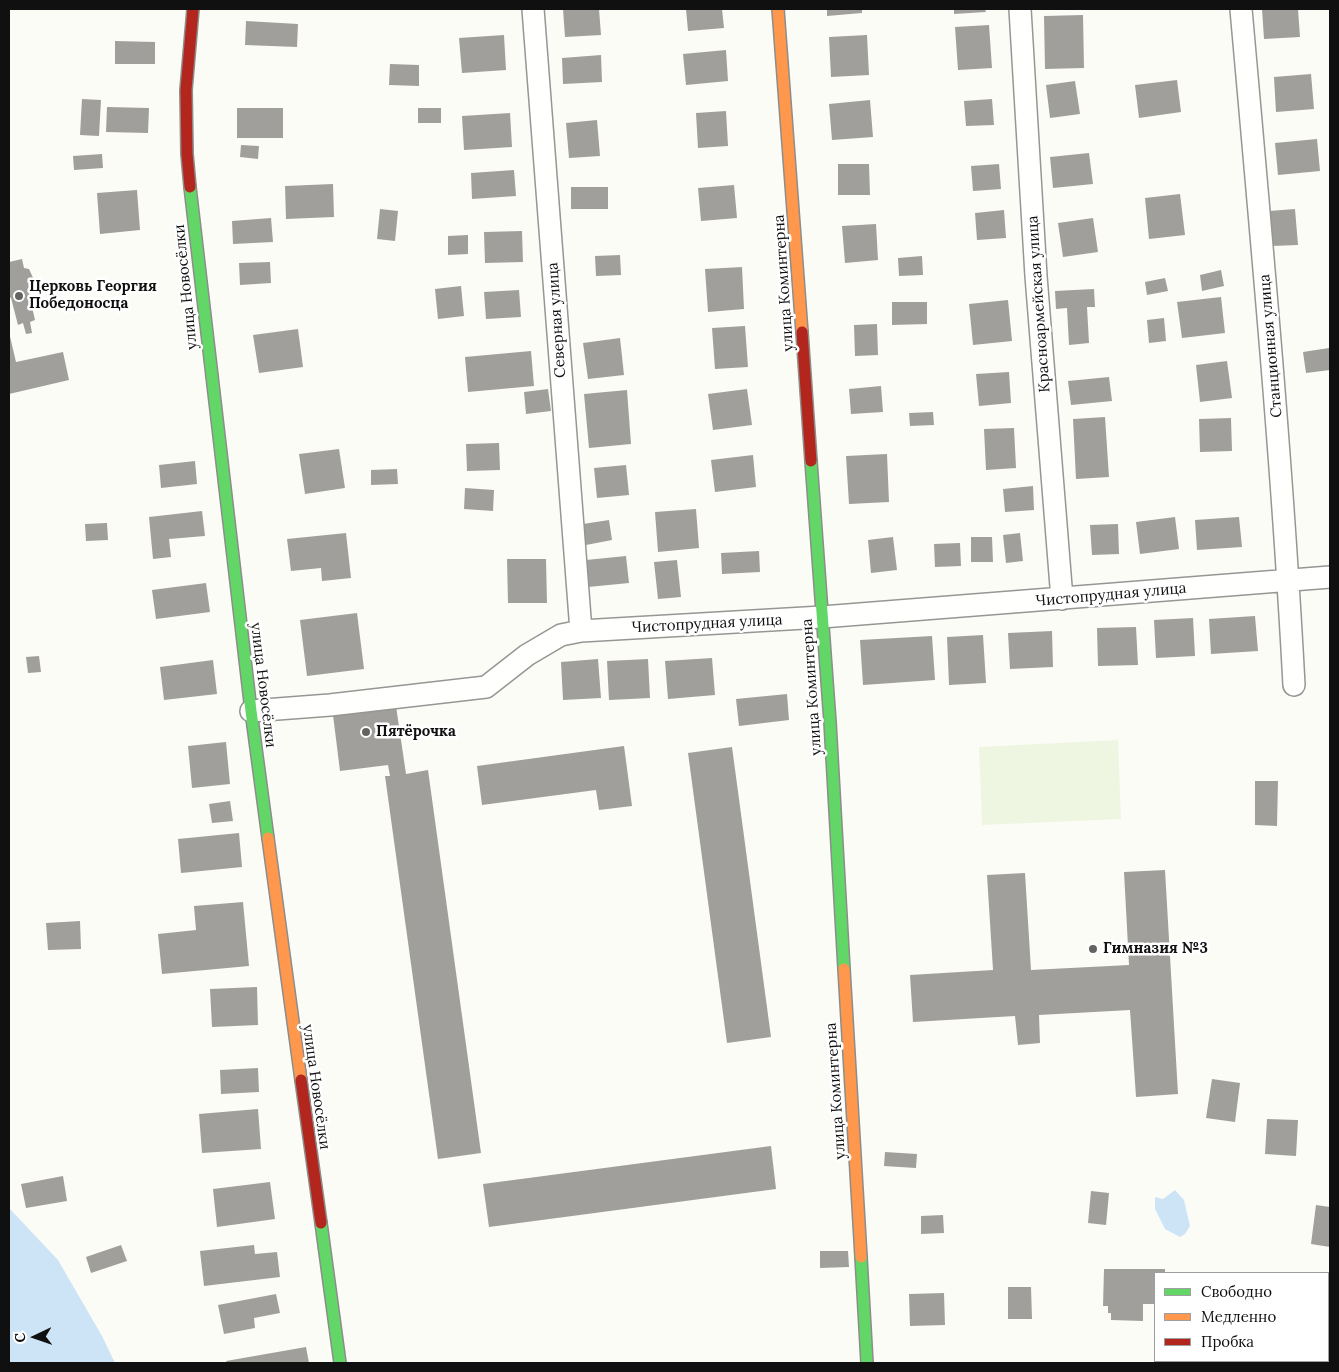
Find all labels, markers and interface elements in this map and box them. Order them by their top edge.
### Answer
street label: улица Коминтерна [770,214,798,352]
street label: Красноармейская улица [1024,215,1054,393]
street label: улица Новосёлки [170,223,202,351]
street label: Северная улица [544,262,570,378]
street label: Станционная улица [1256,273,1286,419]
place label: Церковь Георгия Победоносца [29,278,157,313]
marker: Церковь Георгия Победоносца [13,290,25,302]
street label: Чистопрудная улица [1035,579,1187,611]
street label: Чистопрудная улица [631,611,783,637]
street label: улица Коминтерна [798,618,826,756]
street label: улица Новосёлки [246,621,280,749]
place label: Пятёрочка [376,723,456,741]
marker: Пятёрочка [360,726,372,738]
place label: Гимназия №3 [1103,940,1208,958]
marker: Гимназия №3 [1087,943,1099,955]
street label: улица Коминтерна [822,1022,850,1160]
street label: улица Новосёлки [298,1023,334,1151]
legend [1154,1272,1329,1362]
text: Свободно [1201,1282,1272,1301]
text: Медленно [1201,1307,1276,1326]
north arrow [10,1312,60,1362]
text: Пробка [1201,1332,1254,1351]
text: С [11,1333,29,1343]

